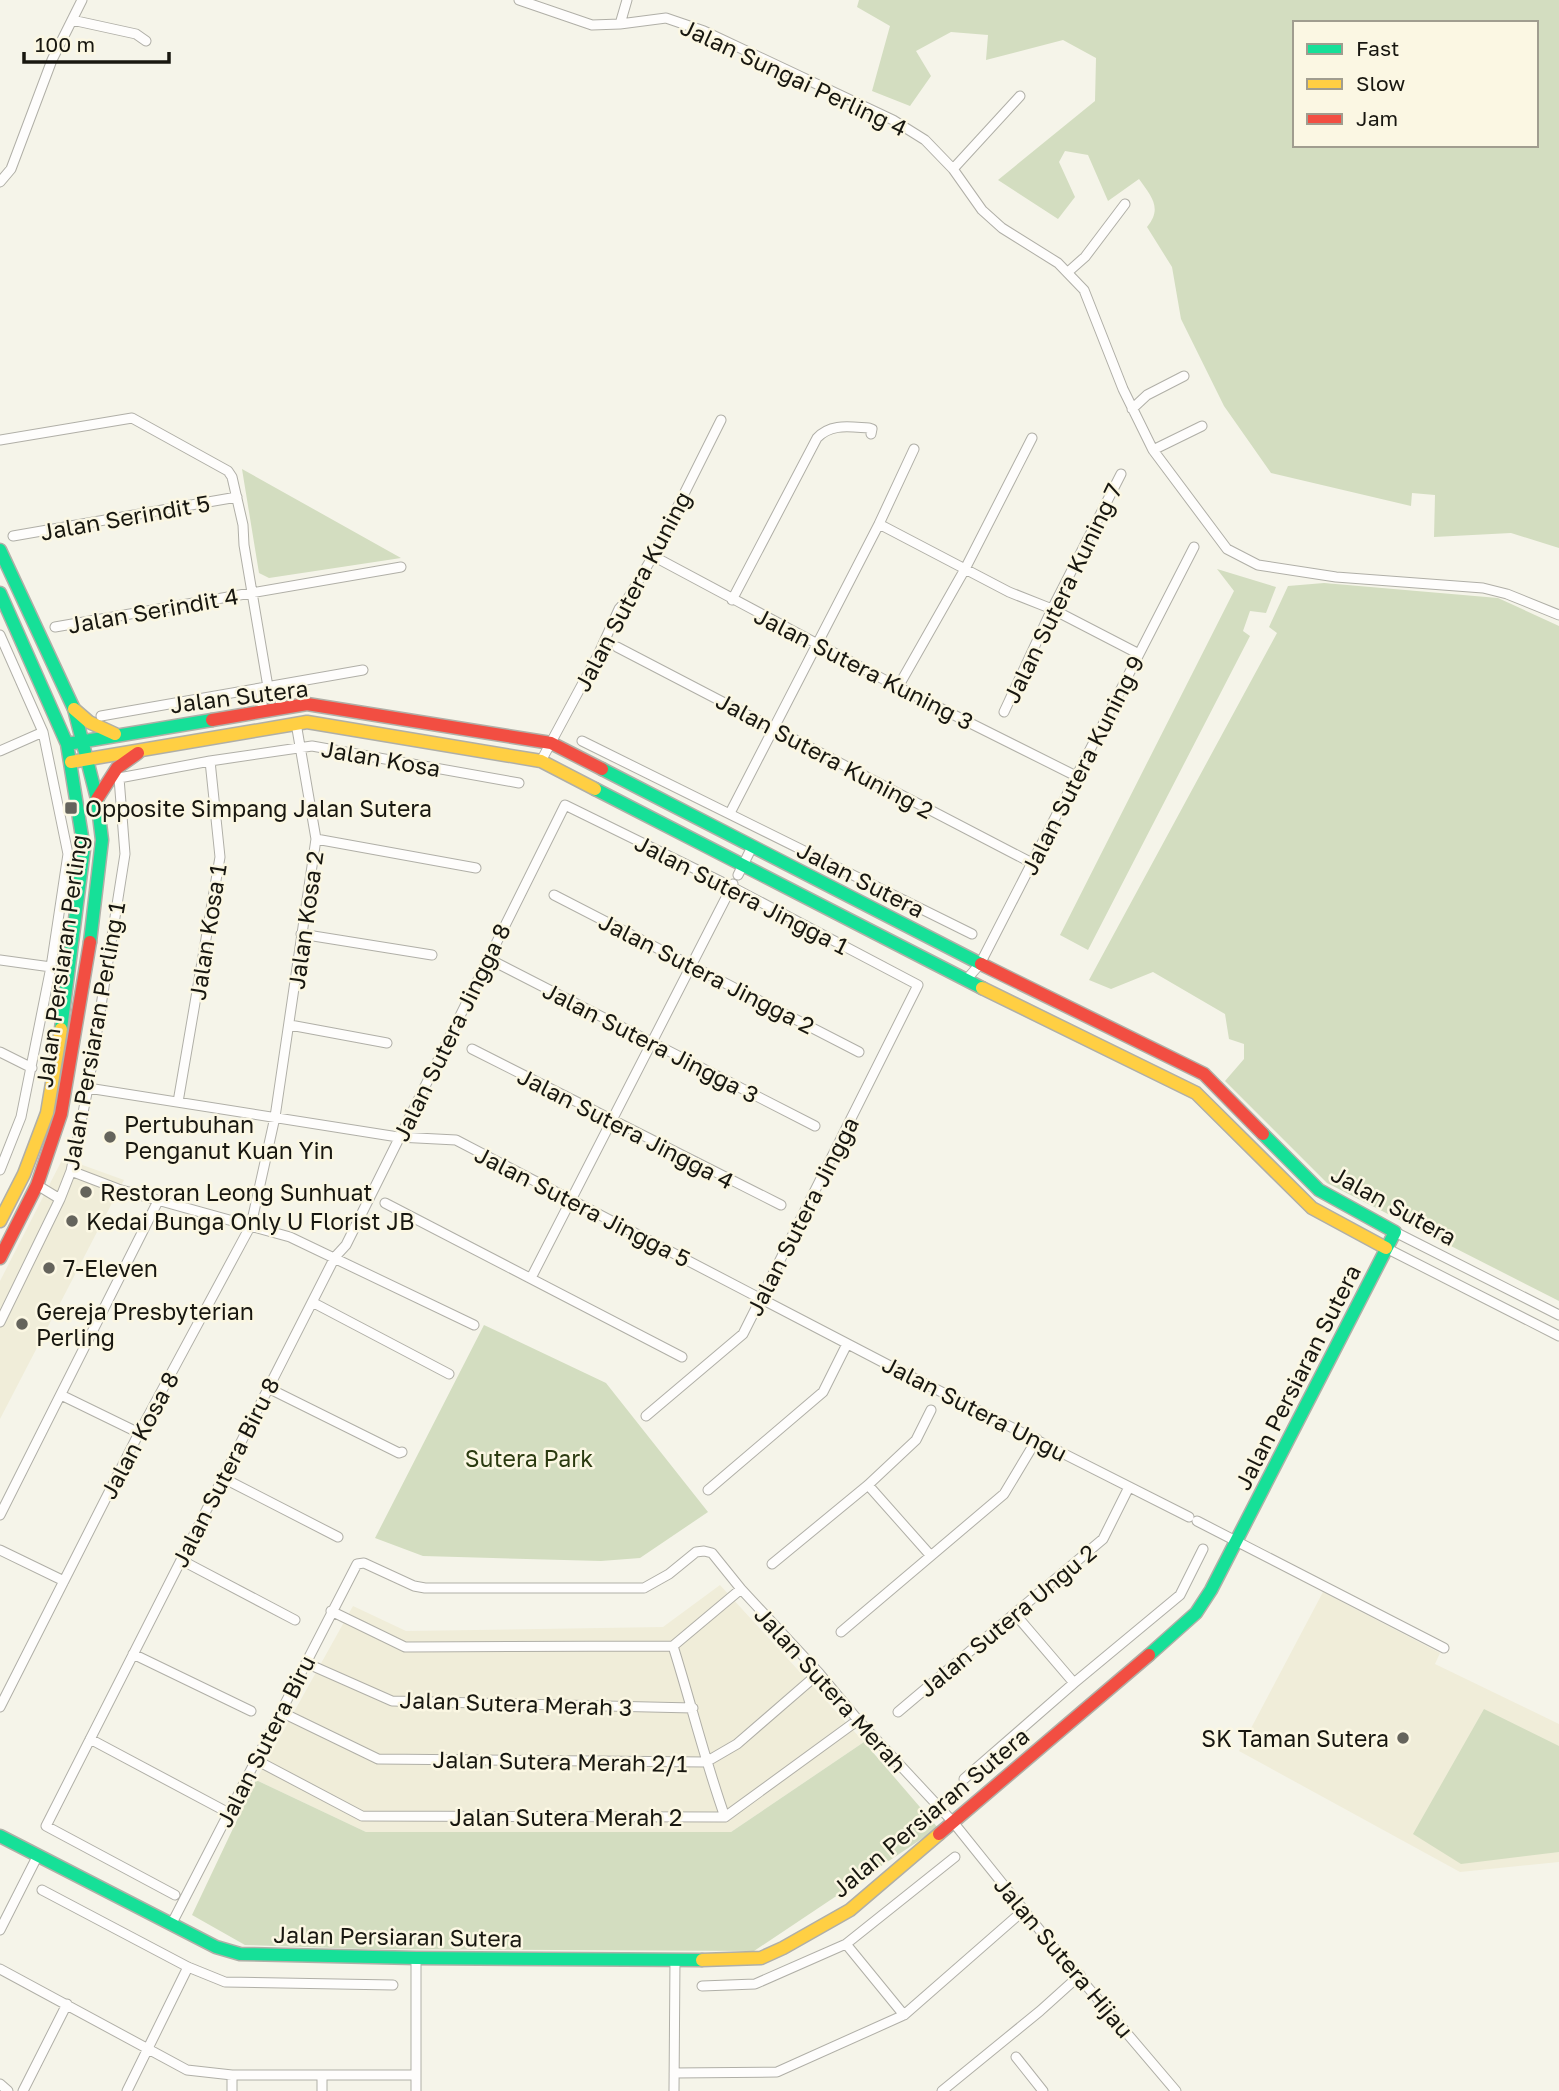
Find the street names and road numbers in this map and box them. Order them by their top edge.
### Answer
street label: Jalan Sungai Perling 4 [676,12,912,142]
street label: Jalan Sutera Kuning 7 [997,479,1127,707]
street label: Jalan Sutera Kuning [567,486,697,696]
street label: Jalan Serindit 5 [38,488,212,546]
street label: Jalan Serindit 4 [66,581,240,639]
street label: Jalan Sutera Kuning 3 [750,601,978,735]
street label: Jalan Sutera Kuning 9 [1015,651,1149,879]
street label: Jalan Sutera [168,674,310,718]
street label: Jalan Sutera Kuning 2 [712,686,938,824]
street label: Jalan Kosa [319,734,443,782]
street label: Jalan Sutera Jingga 1 [631,828,853,960]
street label: Jalan Persiaran Perling [29,833,93,1089]
street label: Jalan Sutera [793,835,929,923]
street label: Jalan Kosa 2 [281,849,329,991]
street label: Jalan Kosa 1 [182,862,232,1002]
street label: Jalan Persiaran Perling 1 [56,900,130,1172]
street label: Jalan Sutera Jingga 2 [595,906,819,1040]
street label: Jalan Sutera Jingga 8 [386,919,516,1145]
street label: Jalan Sutera Jingga 3 [539,975,763,1109]
street label: Jalan Sutera Jingga 4 [513,1061,739,1195]
street label: Jalan Sutera Jingga [740,1112,864,1320]
street label: Jalan Sutera Jingga 5 [471,1139,695,1273]
street label: Jalan Sutera [1326,1159,1462,1251]
street label: Jalan Persiaran Sutera [1228,1260,1366,1494]
street label: Jalan Sutera Ungu [878,1349,1072,1467]
street label: Jalan Kosa 8 [94,1367,184,1503]
street label: Jalan Sutera Biru 8 [165,1373,285,1571]
street label: Jalan Sutera Ungu 2 [913,1538,1101,1702]
street label: Jalan Sutera Merah [749,1600,913,1778]
street label: Jalan Sutera Biru [210,1650,320,1832]
street label: Jalan Sutera Merah 3 [399,1685,633,1721]
street label: Jalan Persiaran Sutera [826,1721,1034,1903]
street label: Jalan Sutera Merah 2/1 [432,1745,688,1777]
street label: Jalan Sutera Merah 2 [450,1803,682,1831]
street label: Jalan Sutera Hijau [989,1871,1139,2043]
street label: Jalan Persiaran Sutera [273,1920,523,1952]

